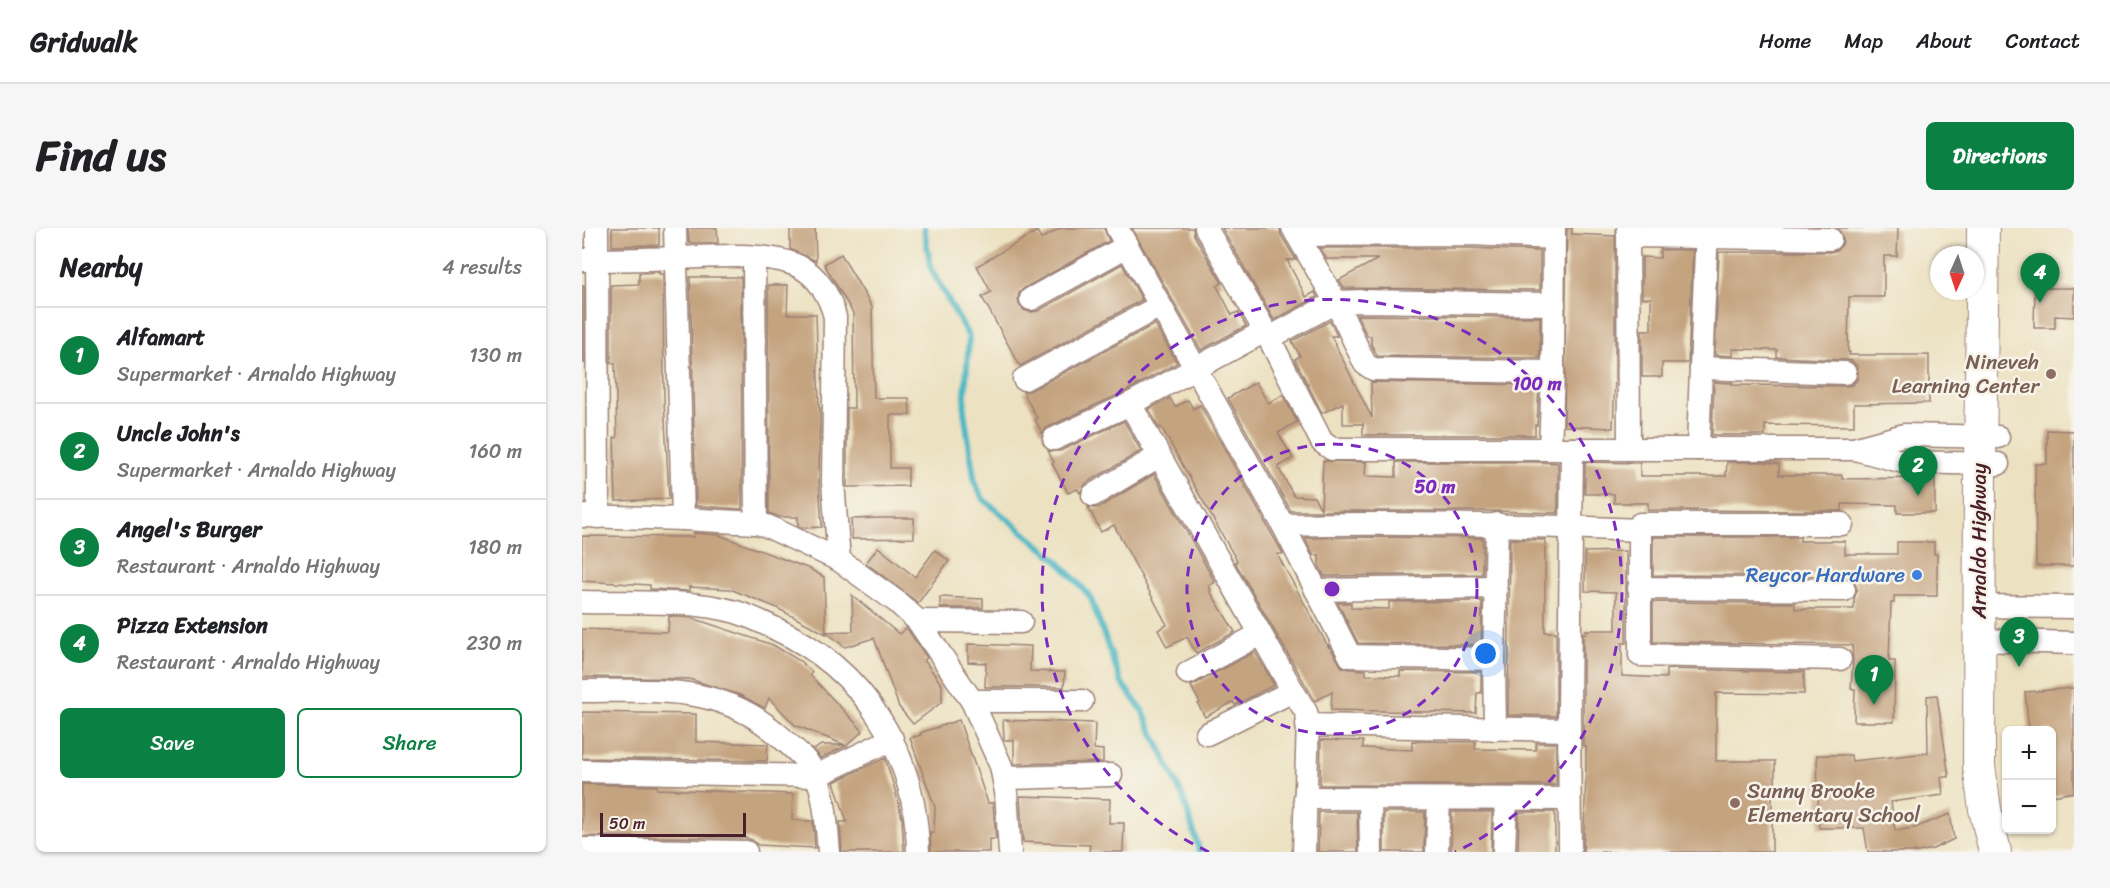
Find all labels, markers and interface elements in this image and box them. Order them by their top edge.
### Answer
text: Gridwalk [30,17,138,66]
text: Home [1759,22,1811,60]
text: Map [1844,22,1883,60]
text: About [1916,22,1973,60]
text: Contact [2006,22,2080,60]
text: Find us [36,119,166,193]
button: Directions [1926,122,2074,190]
text: Nearby [60,244,142,290]
north arrow [1930,246,1984,300]
text: 4 results [442,250,522,285]
pin: 4 [2020,254,2060,303]
text: Alfamart [117,318,205,357]
text: 1 [75,338,84,373]
text: 130 m [469,338,522,373]
place label: Nineveh Learning Center [1892,343,2040,405]
text: Supermarket · Arnaldo Highway [117,357,396,392]
marker: Nineveh Learning Center [2044,367,2058,381]
text: 100 m [1513,368,1562,400]
text: Uncle John's [117,414,240,453]
text: 2 [74,434,85,469]
text: 160 m [469,434,522,469]
pin: 2 [1898,446,1938,496]
text: Supermarket · Arnaldo Highway [117,453,396,488]
street label: Arnaldo Highway [1960,463,1998,620]
text: 50 m [1415,471,1456,503]
text: Angel's Burger [117,510,262,549]
text: 3 [74,530,85,565]
text: 180 m [468,530,522,565]
text: Restaurant · Arnaldo Highway [117,549,380,584]
place label: Reycor Hardware [1746,556,1905,594]
marker: Reycor Hardware [1910,568,1924,582]
centre of rings [1322,579,1342,599]
text: Pizza Extension [117,606,268,645]
pin: 3 [2000,618,2038,667]
text: 4 [73,626,86,661]
text: 230 m [466,626,522,661]
your location [1471,639,1500,668]
text: Restaurant · Arnaldo Highway [117,645,380,680]
pin: 1 [1854,656,1894,705]
button: Save [60,708,285,778]
button: Share [297,708,522,778]
map controls [2002,726,2056,834]
button: + [2002,726,2056,780]
place label: Sunny Brooke Elementary School [1747,772,1921,834]
button: − [2002,780,2056,834]
marker: Sunny Brooke Elementary School [1728,796,1742,810]
text: 50 m [609,809,645,838]
scale bar [600,810,746,838]

